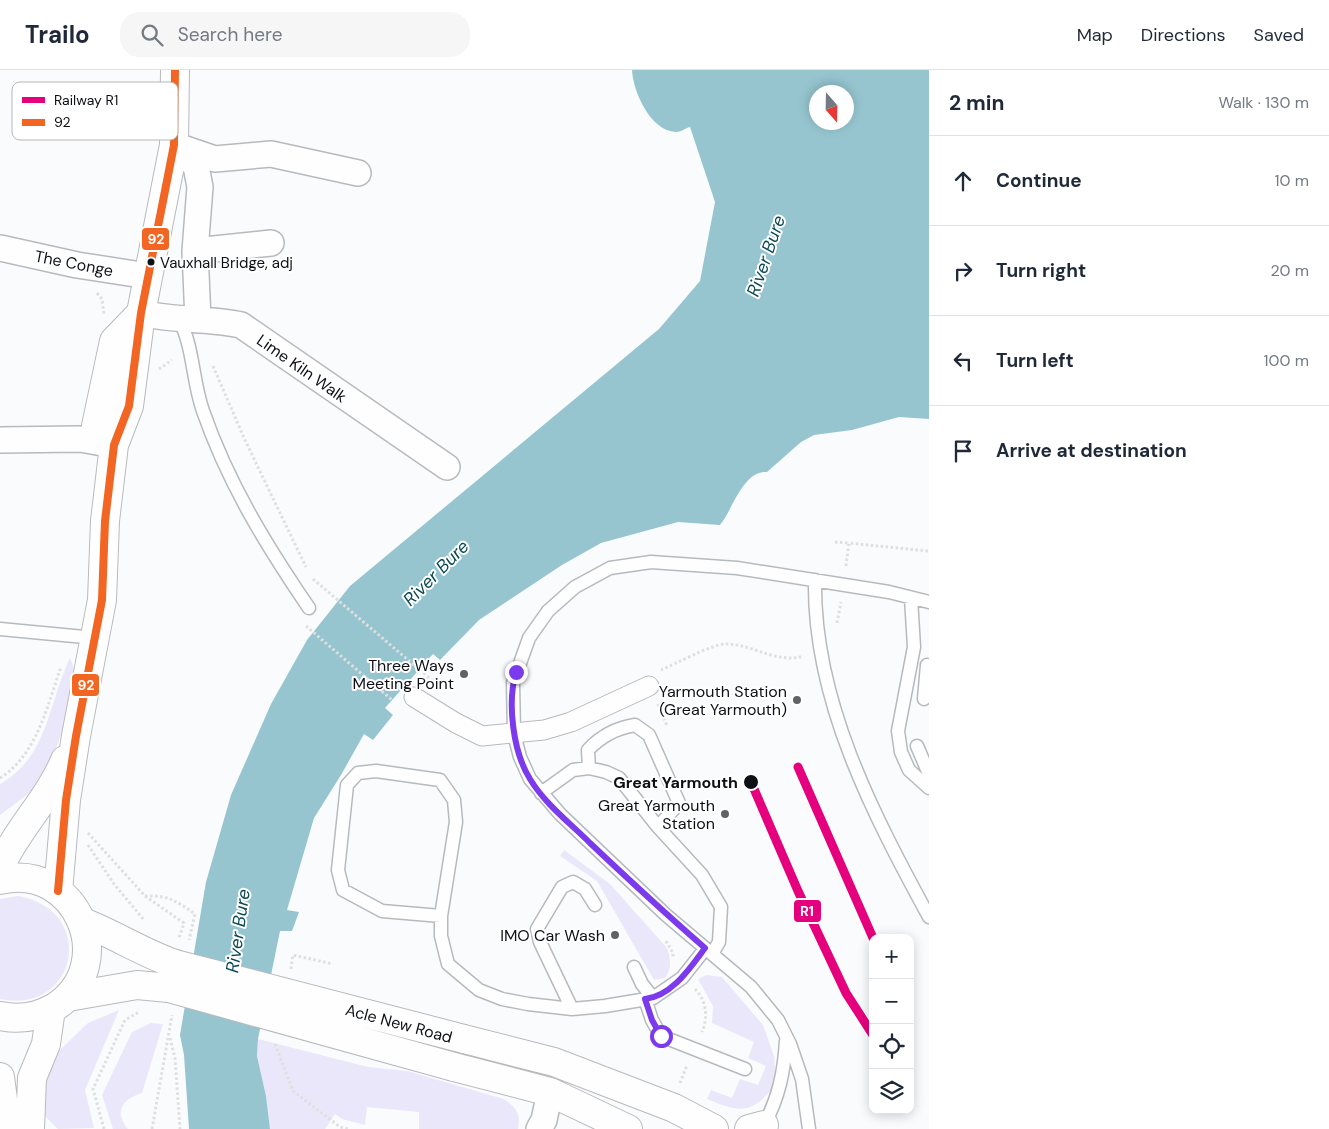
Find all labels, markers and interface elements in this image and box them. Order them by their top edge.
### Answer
search box [120,12,470,57]
text: Trailo [25,19,90,50]
icon: search [138,21,166,49]
text: Search here [178,22,283,47]
text: Map [1077,23,1113,47]
text: Directions [1141,23,1226,47]
text: Saved [1254,23,1304,47]
legend [12,82,178,140]
north arrow [809,85,854,130]
text: 2 min [949,89,1005,117]
text: Railway R1 [54,91,118,109]
text: Walk · 130 m [1218,92,1309,113]
text: 92 [54,113,71,131]
icon: ahead [949,167,977,195]
text: Continue [996,168,1082,193]
text: 10 m [1275,170,1309,191]
water label: River Bure [741,212,791,300]
line badge: 92 [141,227,170,251]
text: 92 [148,230,164,248]
street label: The Conge [33,246,115,281]
place label: Vauxhall Bridge, adj [160,253,293,273]
marker: Vauxhall Bridge, adj [146,257,156,267]
icon: right [949,257,977,285]
text: Turn right [996,258,1086,283]
text: 20 m [1270,260,1309,281]
street label: Lime Kiln Walk [253,330,351,407]
icon: left [949,347,977,375]
text: Turn left [996,348,1074,373]
text: 100 m [1264,350,1309,371]
icon: arrive [949,437,977,465]
text: Arrive at destination [996,438,1187,463]
water label: River Bure [398,535,474,611]
place label: Three Ways Meeting Point [353,655,454,694]
route end [505,661,528,684]
marker: Three Ways Meeting Point [458,668,470,680]
line badge: 92 [71,673,100,697]
text: 92 [78,676,94,694]
place label: Yarmouth Station (Great Yarmouth) [659,681,787,720]
marker: Yarmouth Station (Great Yarmouth) [791,694,803,706]
place label: Great Yarmouth [613,772,738,793]
marker: Great Yarmouth [742,773,760,791]
place label: Great Yarmouth Station [598,795,715,834]
marker: Great Yarmouth Station [719,808,731,820]
water label: River Bure [220,888,256,974]
line badge: R1 [793,899,822,923]
text: R1 [800,902,814,920]
place label: IMO Car Wash [500,925,605,946]
marker: IMO Car Wash [609,929,621,941]
map controls [869,934,914,1114]
button: + [869,934,914,979]
button: − [869,979,914,1024]
street label: Acle New Road [343,999,455,1048]
button: locate [869,1024,914,1069]
route start [650,1025,673,1048]
button: layers [869,1069,914,1114]

